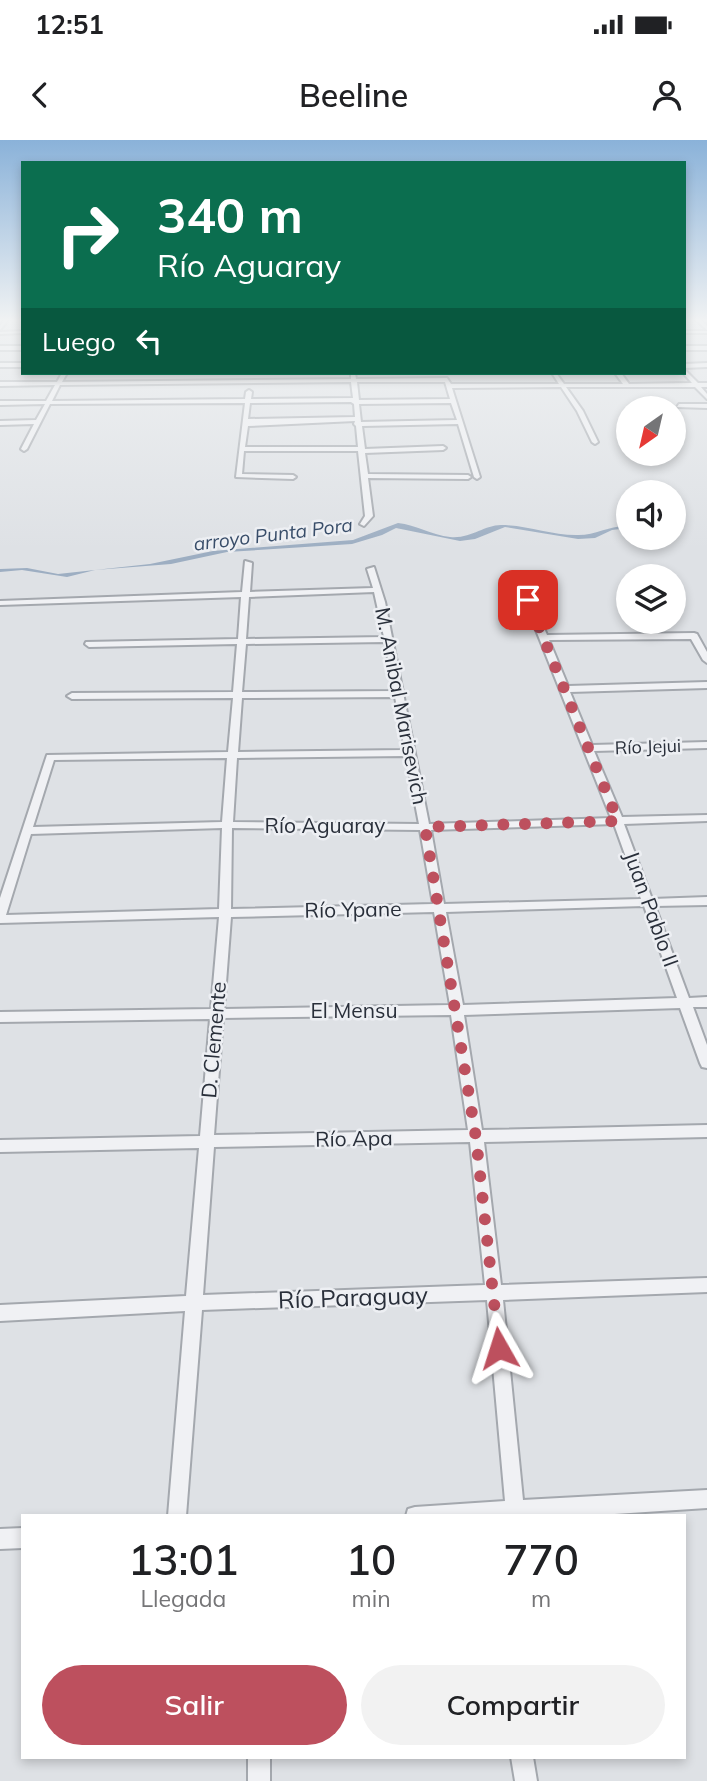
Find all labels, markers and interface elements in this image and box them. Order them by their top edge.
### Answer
text: 12:51 [35,8,104,41]
text: Beeline [299,75,408,115]
icon: back [21,76,59,114]
icon: person [648,76,686,114]
text: 340 m [157,184,303,245]
icon: right [42,189,133,280]
text: Río Aguaray [157,245,341,285]
icon: left [130,322,168,360]
text: Luego [42,325,116,358]
north arrow [616,396,686,466]
map controls [616,396,686,634]
button: sound [616,480,686,550]
water label: arroyo Punta Pora [192,512,354,556]
button: layers [616,564,686,634]
pin [498,570,558,630]
icon: arrive [509,581,547,619]
street label: M. Anibal Marisevich [370,605,434,807]
street label: Río Jejui [614,734,682,759]
street label: Río Aguaray [265,812,385,838]
street label: Juan Pablo II [619,847,685,970]
street label: Río Ypane [304,895,402,923]
street label: D. Clemente [195,981,231,1099]
street label: El Mensu [310,997,398,1023]
street label: Río Apa [315,1124,393,1152]
street label: Río Paraguay [277,1279,429,1315]
position arrow [462,1311,536,1385]
text: 13:01 [128,1533,239,1586]
text: 10 [346,1533,396,1586]
text: 770 [503,1533,579,1586]
text: Llegada [141,1584,226,1613]
text: min [351,1584,391,1613]
text: m [531,1584,551,1613]
button: Salir [42,1665,347,1745]
button: Compartir [361,1665,665,1745]

